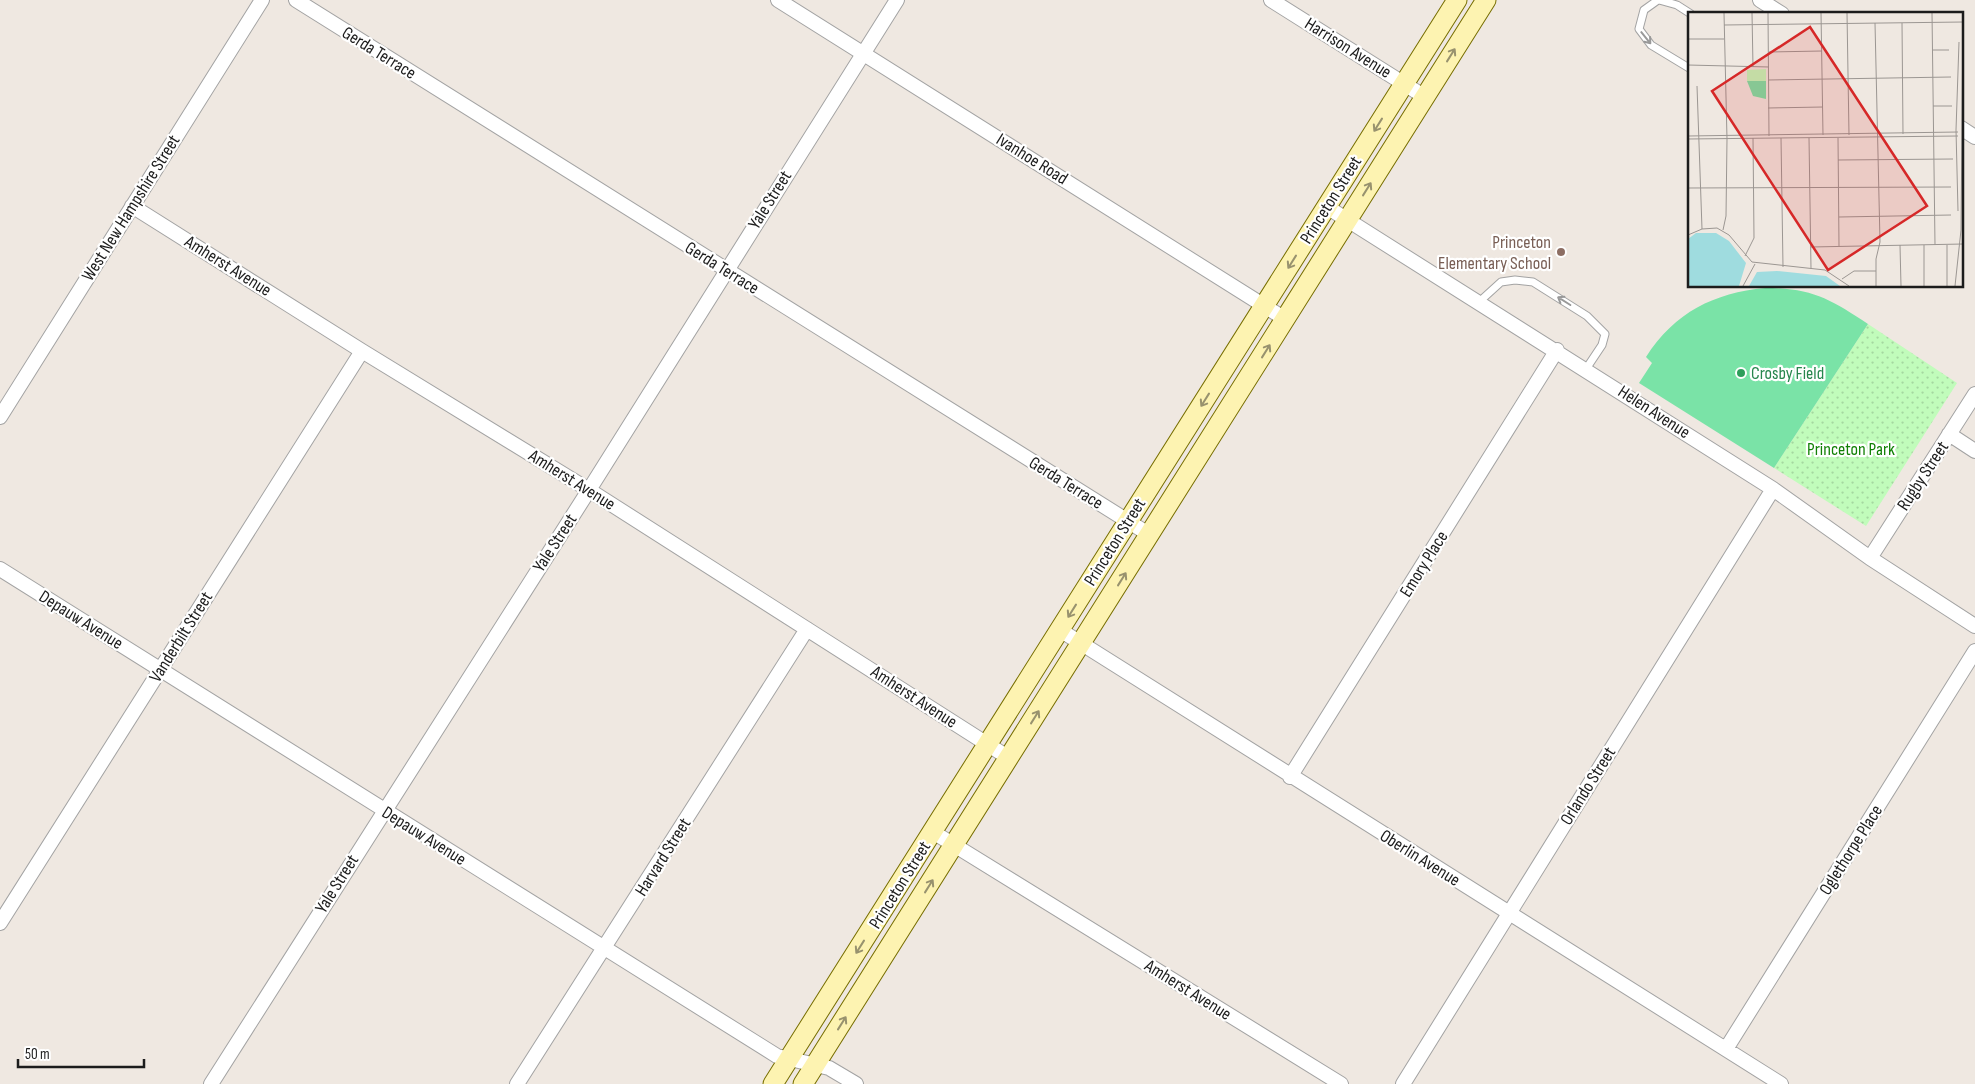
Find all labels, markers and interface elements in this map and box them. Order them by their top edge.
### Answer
inset map [1688,12,1962,288]
street label: Harrison Avenue [1301,13,1395,83]
street label: Gerda Terrace [338,22,420,84]
one-way arrow [1640,32,1651,45]
one-way arrow [1447,49,1457,63]
one-way arrow [1373,117,1383,131]
street label: Ivanhoe Road [992,129,1072,189]
street label: West New Hampshire Street [77,131,185,285]
street label: Princeton Street [1296,152,1367,248]
street label: Yale Street [744,166,796,233]
one-way arrow [1363,183,1373,197]
street label: Amherst Avenue [180,231,275,301]
place label: Princeton Elementary School [1438,232,1551,274]
street label: Gerda Terrace [681,237,763,299]
marker: Princeton Elementary School [1555,246,1567,258]
one-way arrow [1286,255,1296,269]
one-way arrow [1558,296,1572,306]
one-way arrow [1261,344,1271,358]
place label: Crosby Field [1751,363,1824,384]
marker: Crosby Field [1735,367,1747,379]
street label: Helen Avenue [1614,381,1694,443]
one-way arrow [1200,392,1210,406]
street label: Rugby Street [1893,437,1953,514]
park label: Princeton Park [1807,439,1895,460]
street label: Amherst Avenue [524,445,619,515]
street label: Gerda Terrace [1025,452,1107,514]
street label: Princeton Street [1080,494,1151,590]
street label: Yale Street [528,510,582,576]
street label: Emory Place [1396,527,1452,601]
one-way arrow [1117,572,1127,586]
street label: Depauw Avenue [35,586,127,654]
street label: Vanderbilt Street [145,588,217,686]
one-way arrow [1066,604,1077,618]
street label: Amherst Avenue [866,661,961,733]
one-way arrow [1031,710,1041,724]
street label: Orlando Street [1556,743,1620,829]
street label: Oglethorpe Place [1815,801,1887,899]
street label: Depauw Avenue [378,802,470,870]
street label: Harvard Street [631,814,696,900]
street label: Oberlin Avenue [1376,825,1464,891]
street label: Princeton Street [865,837,936,933]
street label: Yale Street [311,850,363,917]
one-way arrow [924,879,934,893]
one-way arrow [855,940,865,954]
street label: Amherst Avenue [1140,955,1235,1025]
one-way arrow [837,1017,847,1031]
scale bar [18,1036,144,1068]
text: 50 m [25,1045,50,1064]

